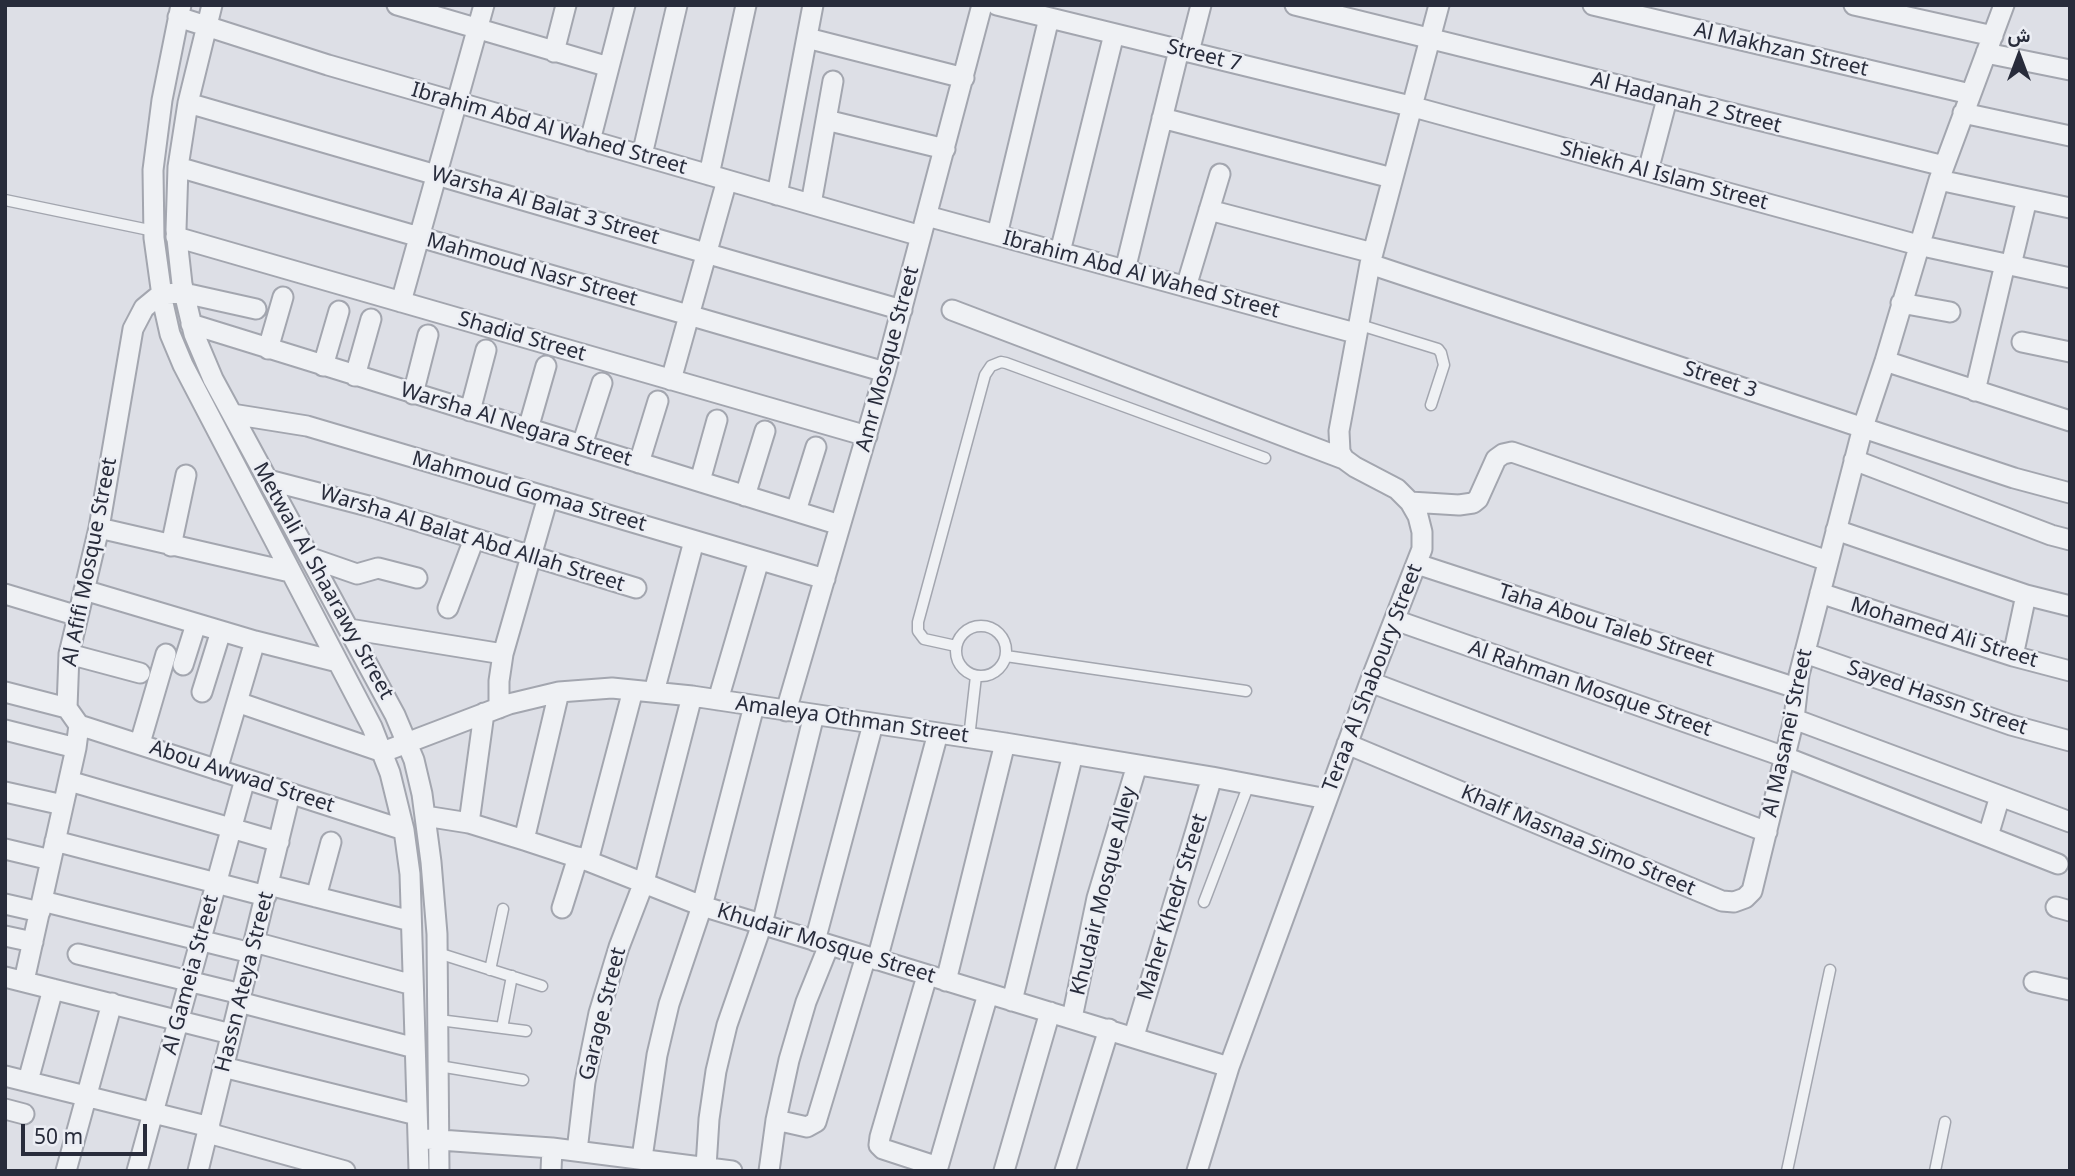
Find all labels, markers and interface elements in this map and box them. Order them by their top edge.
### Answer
street label: Al Makhzan Street [1691,18,1871,82]
north arrow [1984,21,2054,91]
text: ش [2008,22,2030,48]
street label: Street 7 [1164,35,1244,77]
street label: Al Hadanah 2 Street [1588,67,1784,139]
street label: Ibrahim Abd Al Wahed Street [408,78,690,180]
street label: Shiekh Al Islam Street [1557,136,1771,216]
street label: Warsha Al Balat 3 Street [428,161,662,251]
street label: Ibrahim Abd Al Wahed Street [1000,226,1282,324]
street label: Mahmoud Nasr Street [424,228,640,312]
street label: Amr Mosque Street [851,264,925,454]
street label: Shadid Street [455,307,589,367]
street label: Street 3 [1680,356,1760,404]
street label: Warsha Al Negara Street [397,378,635,472]
street label: Mahmoud Gomaa Street [409,446,649,538]
street label: Al Afifi Mosque Street [57,455,123,669]
street label: Metwali Al Shaarawy Street [247,458,399,704]
street label: Warsha Al Balat Abd Allah Street [316,481,628,597]
street label: Teraa Al Shaboury Street [1318,561,1428,795]
street label: Taha Abou Taleb Street [1495,579,1717,673]
street label: Mohamed Ali Street [1847,592,2041,674]
street label: Al Rahman Mosque Street [1465,635,1715,743]
street label: Al Masanei Street [1758,647,1818,819]
street label: Sayed Hassn Street [1844,655,2030,741]
street label: Amaleya Othman Street [734,691,970,749]
street label: Abou Awwad Street [146,735,338,819]
street label: Khalf Masnaa Simo Street [1457,780,1699,902]
street label: Khudair Mosque Alley [1066,784,1142,998]
street label: Maher Khedr Street [1133,811,1213,1003]
street label: Hassn Ateya Street [210,889,280,1075]
street label: Al Gameia Street [158,892,224,1058]
street label: Khudair Mosque Street [714,899,938,989]
street label: Garage Street [574,945,632,1083]
scale bar [24,1110,150,1154]
text: 50 m [34,1122,83,1150]

